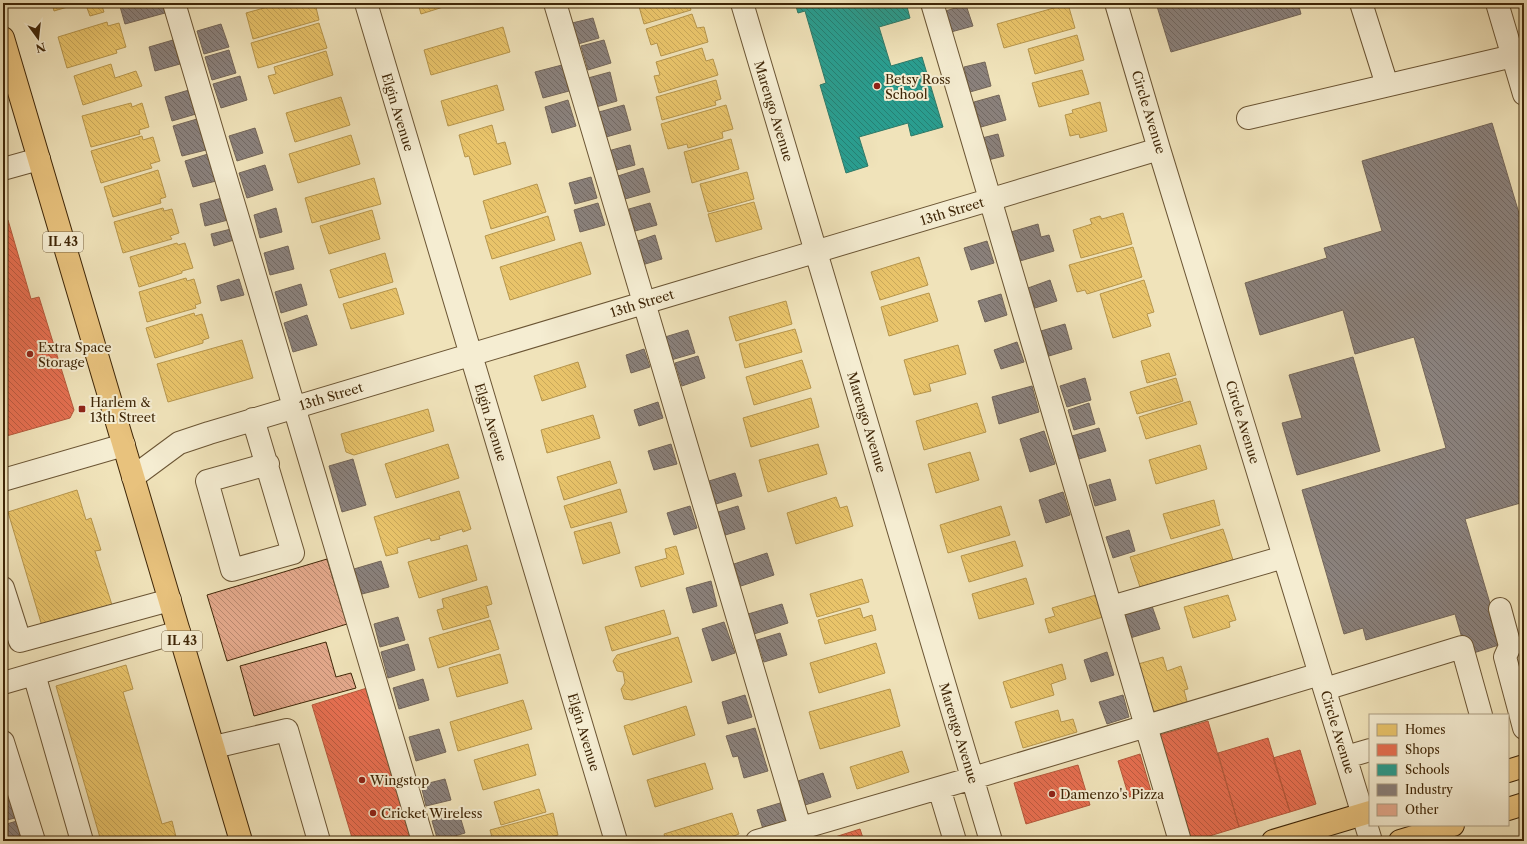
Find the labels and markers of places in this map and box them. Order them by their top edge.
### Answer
place label: Betsy Ross School [885,71,951,102]
marker: Betsy Ross School [872,81,882,91]
place label: Extra Space Storage [38,339,111,370]
marker: Extra Space Storage [25,349,35,359]
place label: Harlem & 13th Street [90,394,156,425]
marker: Harlem & 13th Street [77,404,87,414]
place label: Wingstop [369,772,429,788]
marker: Wingstop [357,775,367,785]
place label: Damenzo's Pizza [1060,786,1164,802]
marker: Damenzo's Pizza [1047,789,1057,799]
place label: Cricket Wireless [381,805,483,821]
marker: Cricket Wireless [368,808,378,818]

